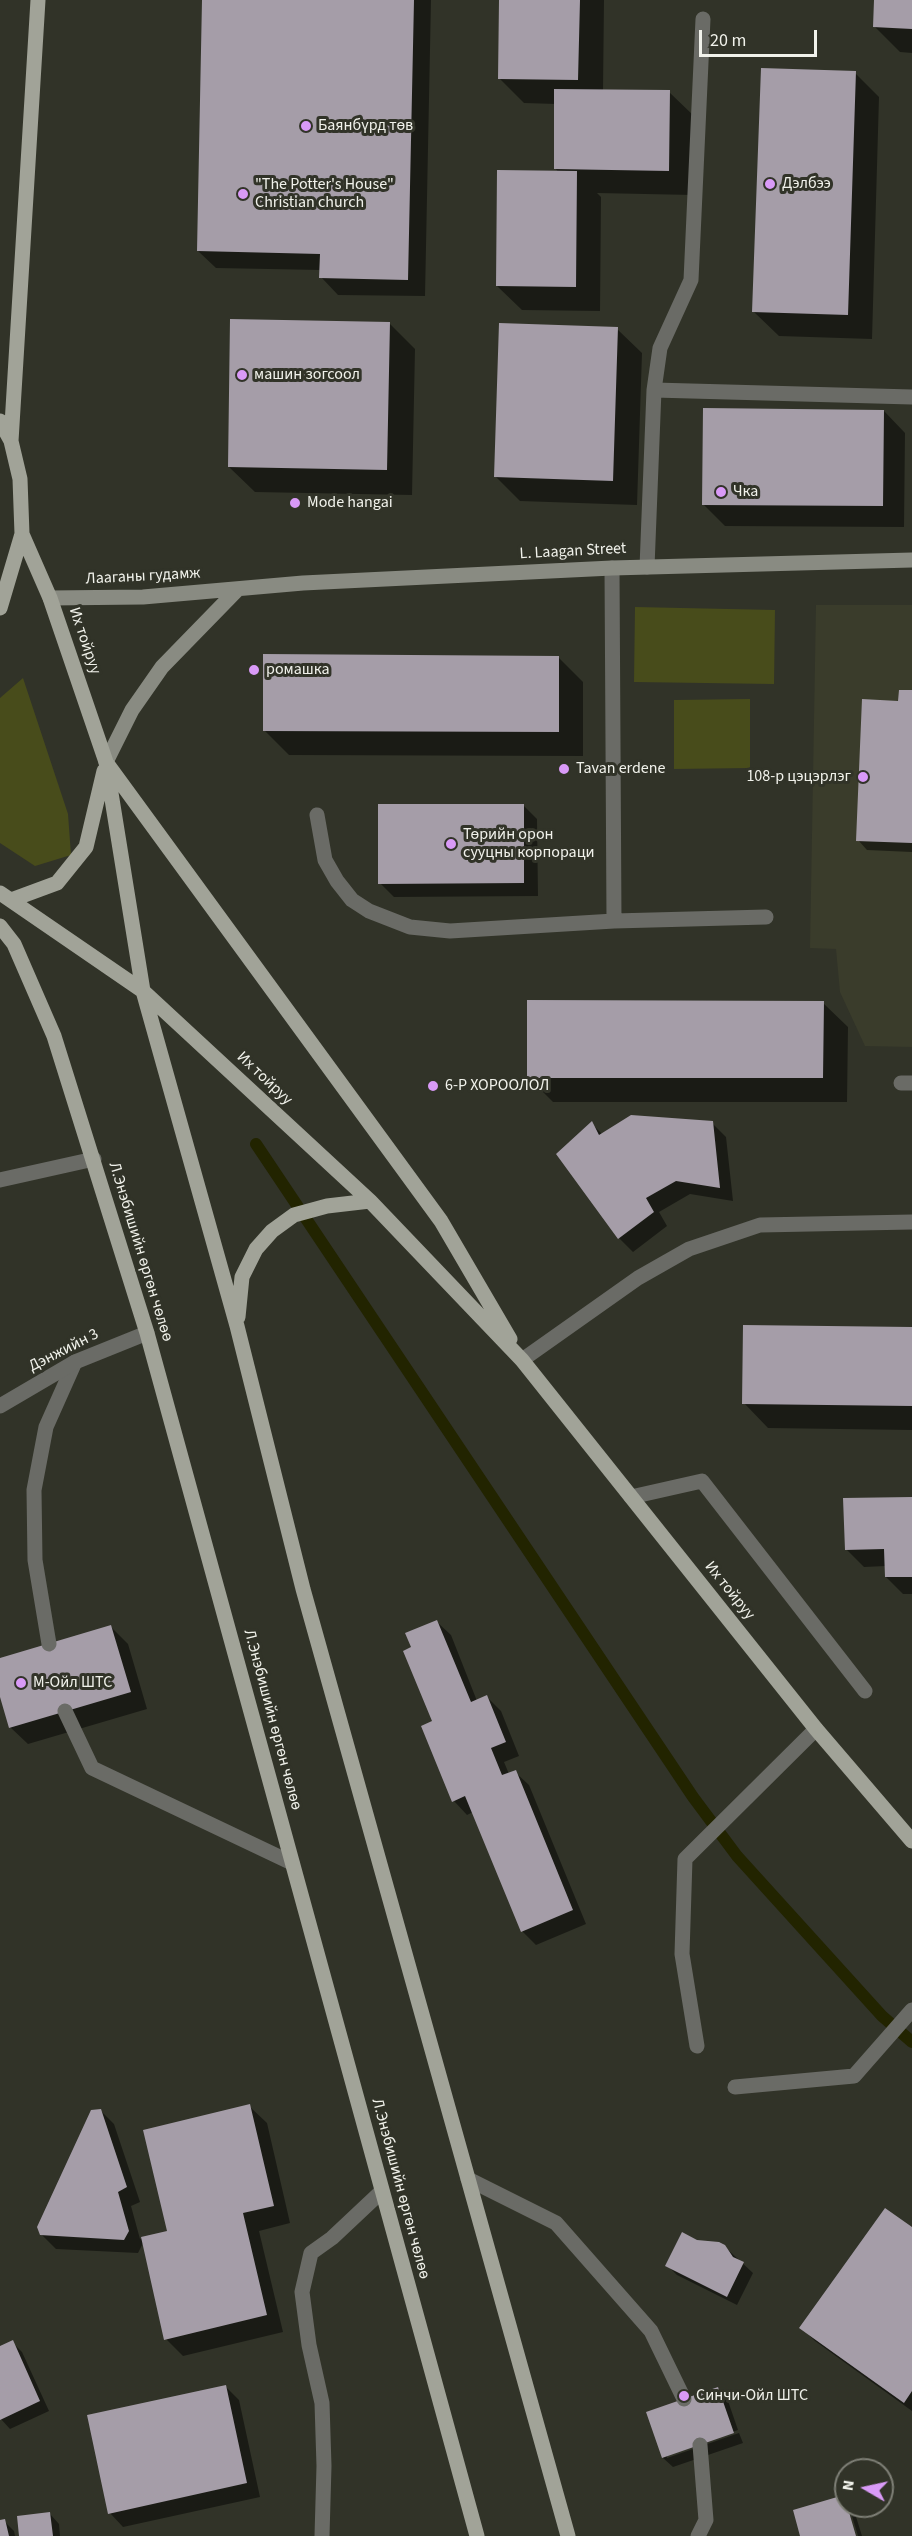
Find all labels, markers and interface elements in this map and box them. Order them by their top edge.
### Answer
scale bar [702,18,820,56]
text: 20 m [710,28,746,53]
place label: Баянбүрд төв [318,116,413,136]
marker: Баянбүрд төв [299,119,313,133]
place label: Дэлбээ [782,174,831,194]
place label: "The Potter's House" Christian church [255,175,394,213]
marker: Дэлбээ [763,177,777,191]
marker: "The Potter's House" Christian church [236,187,250,201]
place label: машин зогсоол [254,365,360,385]
marker: машин зогсоол [235,368,249,382]
place label: Чка [733,482,758,502]
marker: Чка [714,485,728,499]
place label: Mode hangai [307,493,393,513]
marker: Mode hangai [288,496,302,510]
street label: L. Laagan Street [519,540,627,564]
street label: Лааганы гудамж [85,564,201,590]
street label: Их тойруу [64,605,104,677]
place label: ромашка [266,660,330,680]
marker: ромашка [247,663,261,677]
place label: Tavan erdene [576,759,665,779]
marker: Tavan erdene [557,762,571,776]
place label: 108-р цэцэрлэг [746,767,851,787]
marker: 108-р цэцэрлэг [856,770,870,784]
place label: Төрийн орон сууцны корпораци [463,825,595,863]
marker: Төрийн орон сууцны корпораци [444,837,458,851]
street label: Их тойруу [232,1048,296,1110]
place label: 6-Р ХОРООЛОЛ [445,1076,549,1096]
marker: 6-Р ХОРООЛОЛ [426,1079,440,1093]
street label: Л.Энэбишийн өргөн чөлөө [104,1160,176,1344]
street label: Дэнжийн 3 [26,1325,102,1377]
street label: Их тойруу [700,1558,758,1624]
street label: Л.Энэбишийн өргөн чөлөө [239,1627,305,1813]
place label: М-Ойл ШТС [33,1673,112,1693]
marker: М-Ойл ШТС [14,1676,28,1690]
street label: Л.Энэбишийн өргөн чөлөө [367,2096,433,2282]
place label: Синчи-Ойл ШТС [696,2386,808,2406]
marker: Синчи-Ойл ШТС [677,2389,691,2403]
north arrow [834,2458,894,2518]
text: N [836,2479,860,2492]

